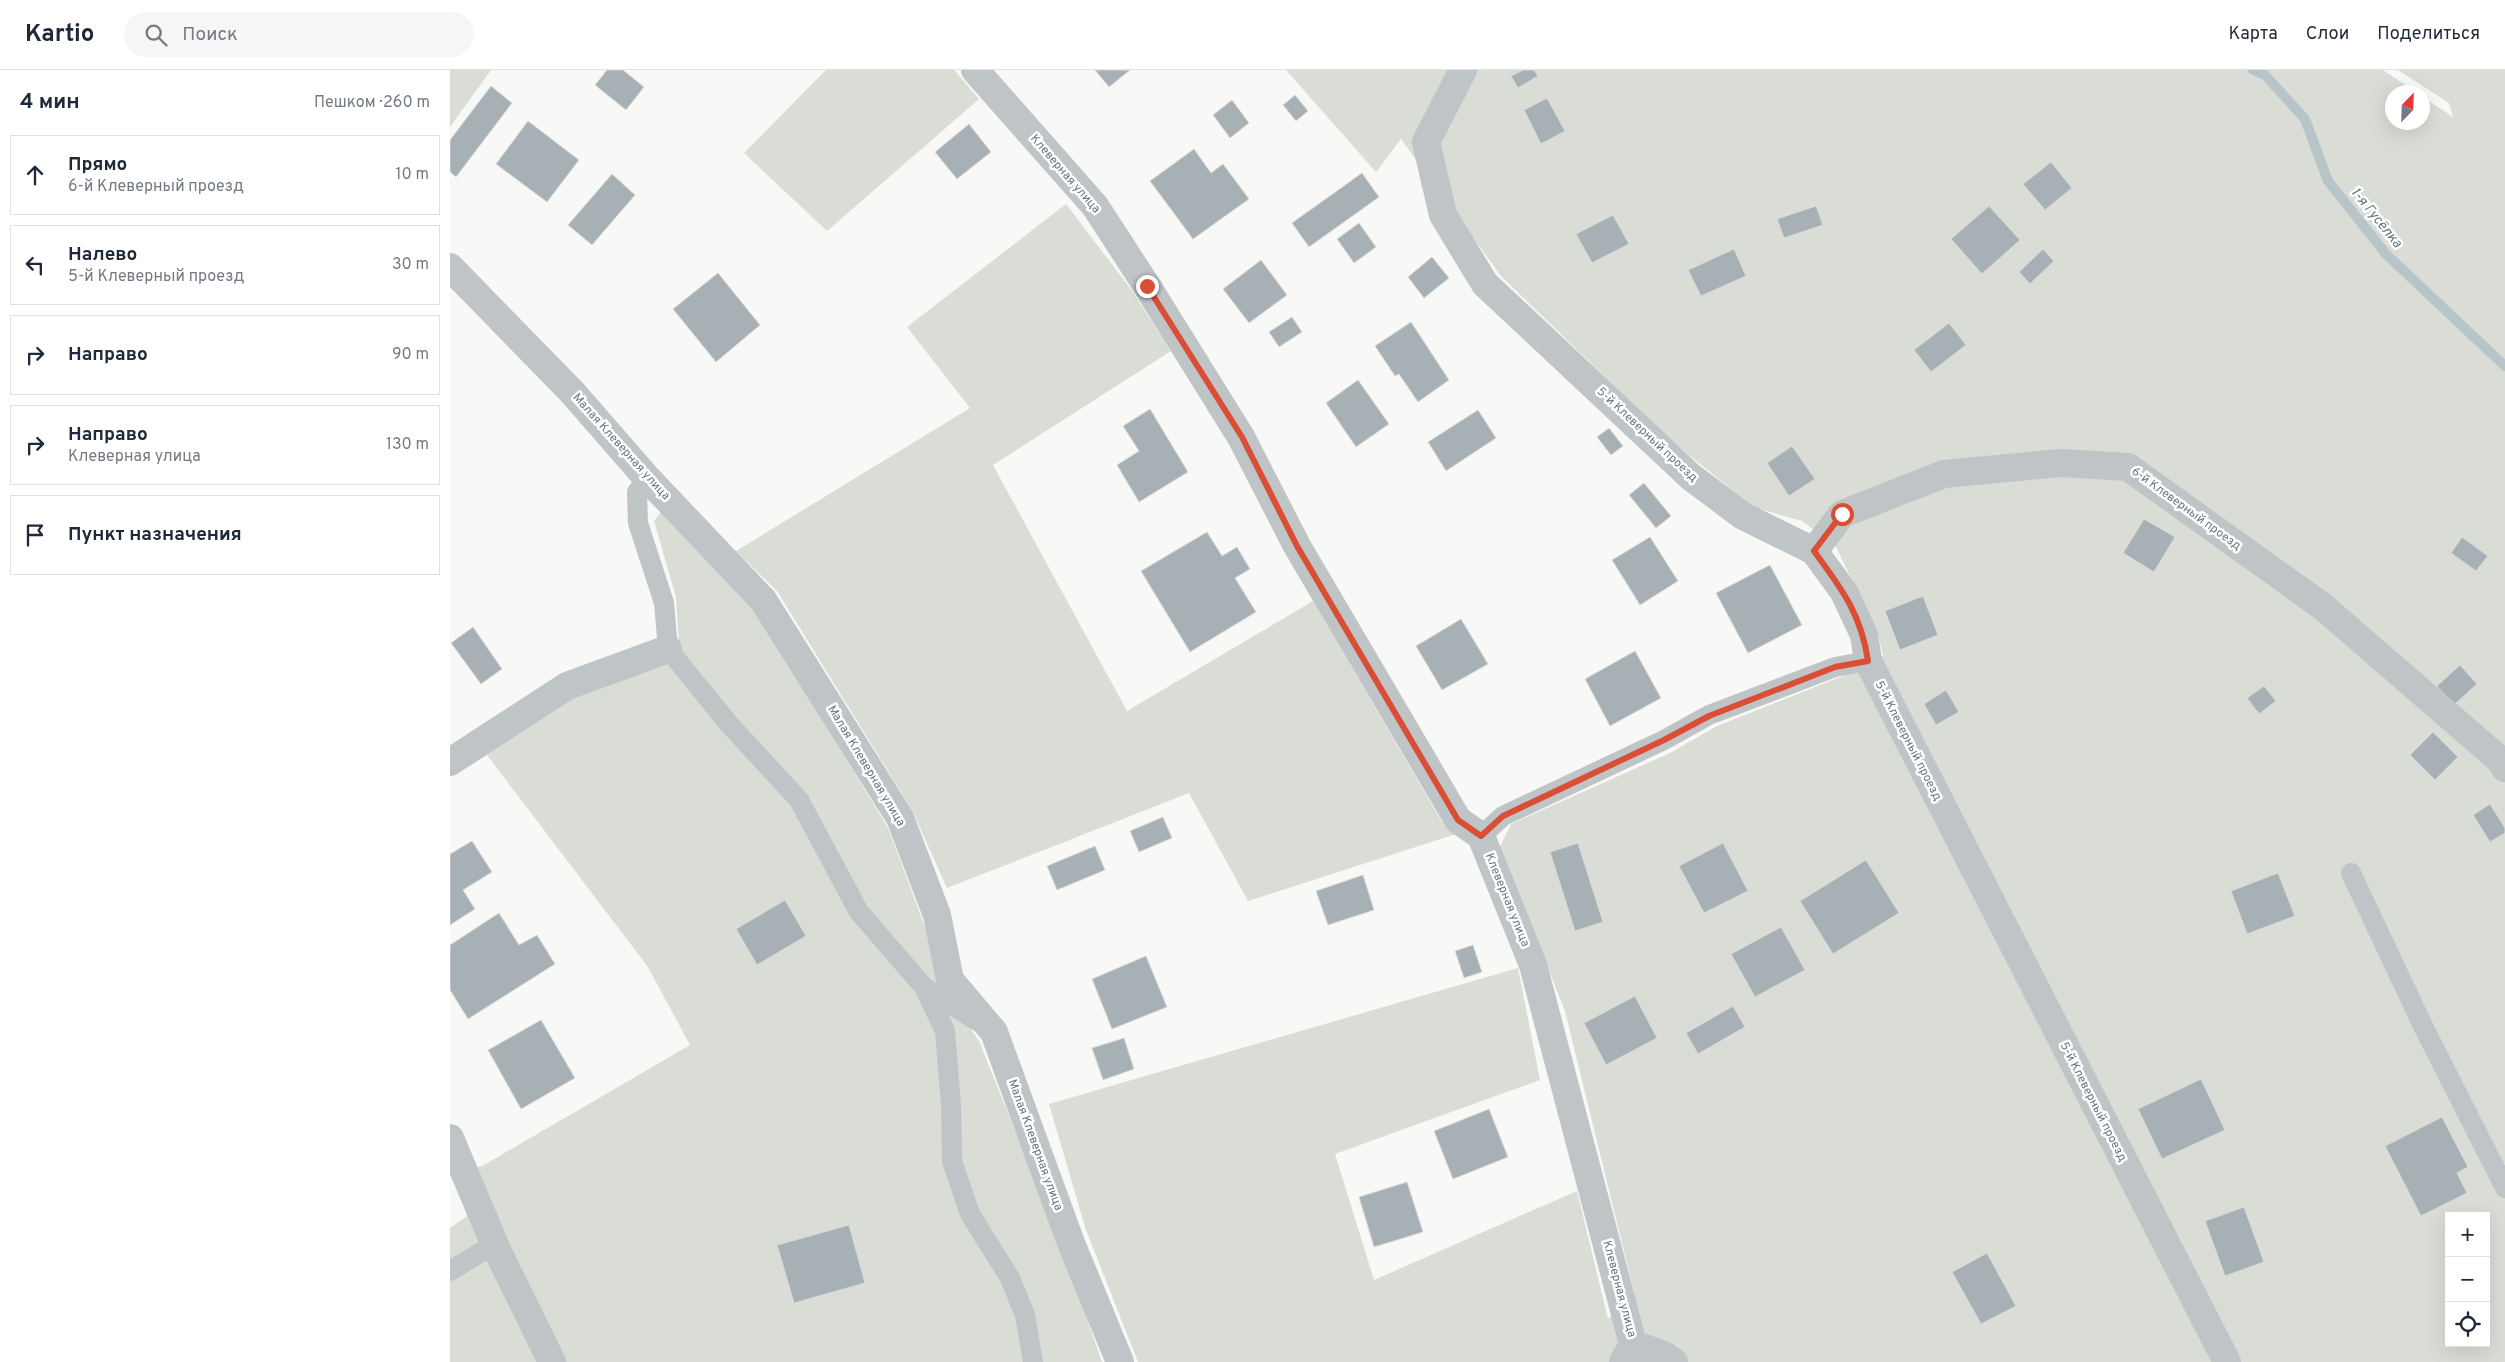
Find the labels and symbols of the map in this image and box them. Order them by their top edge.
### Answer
north arrow [2385,85,2430,130]
street label: Клеверная улица [1026,131,1104,217]
water label: 1-я Гусёлка [2347,184,2406,252]
route end [1136,275,1159,298]
street label: 5-й Клеверный проезд [1593,384,1701,486]
street label: Малая Клеверная улица [569,390,673,504]
street label: 6-й Клеверный проезд [2128,464,2244,554]
route start [1831,503,1854,526]
street label: 5-й Клеверный проезд [1871,678,1945,804]
street label: Малая Клеверная улица [823,702,909,830]
street label: Клеверная улица [1481,851,1533,949]
street label: 5-й Клеверный проезд [2056,1039,2130,1165]
street label: Малая Клеверная улица [1004,1077,1066,1213]
street label: Клеверная улица [1598,1239,1640,1339]

